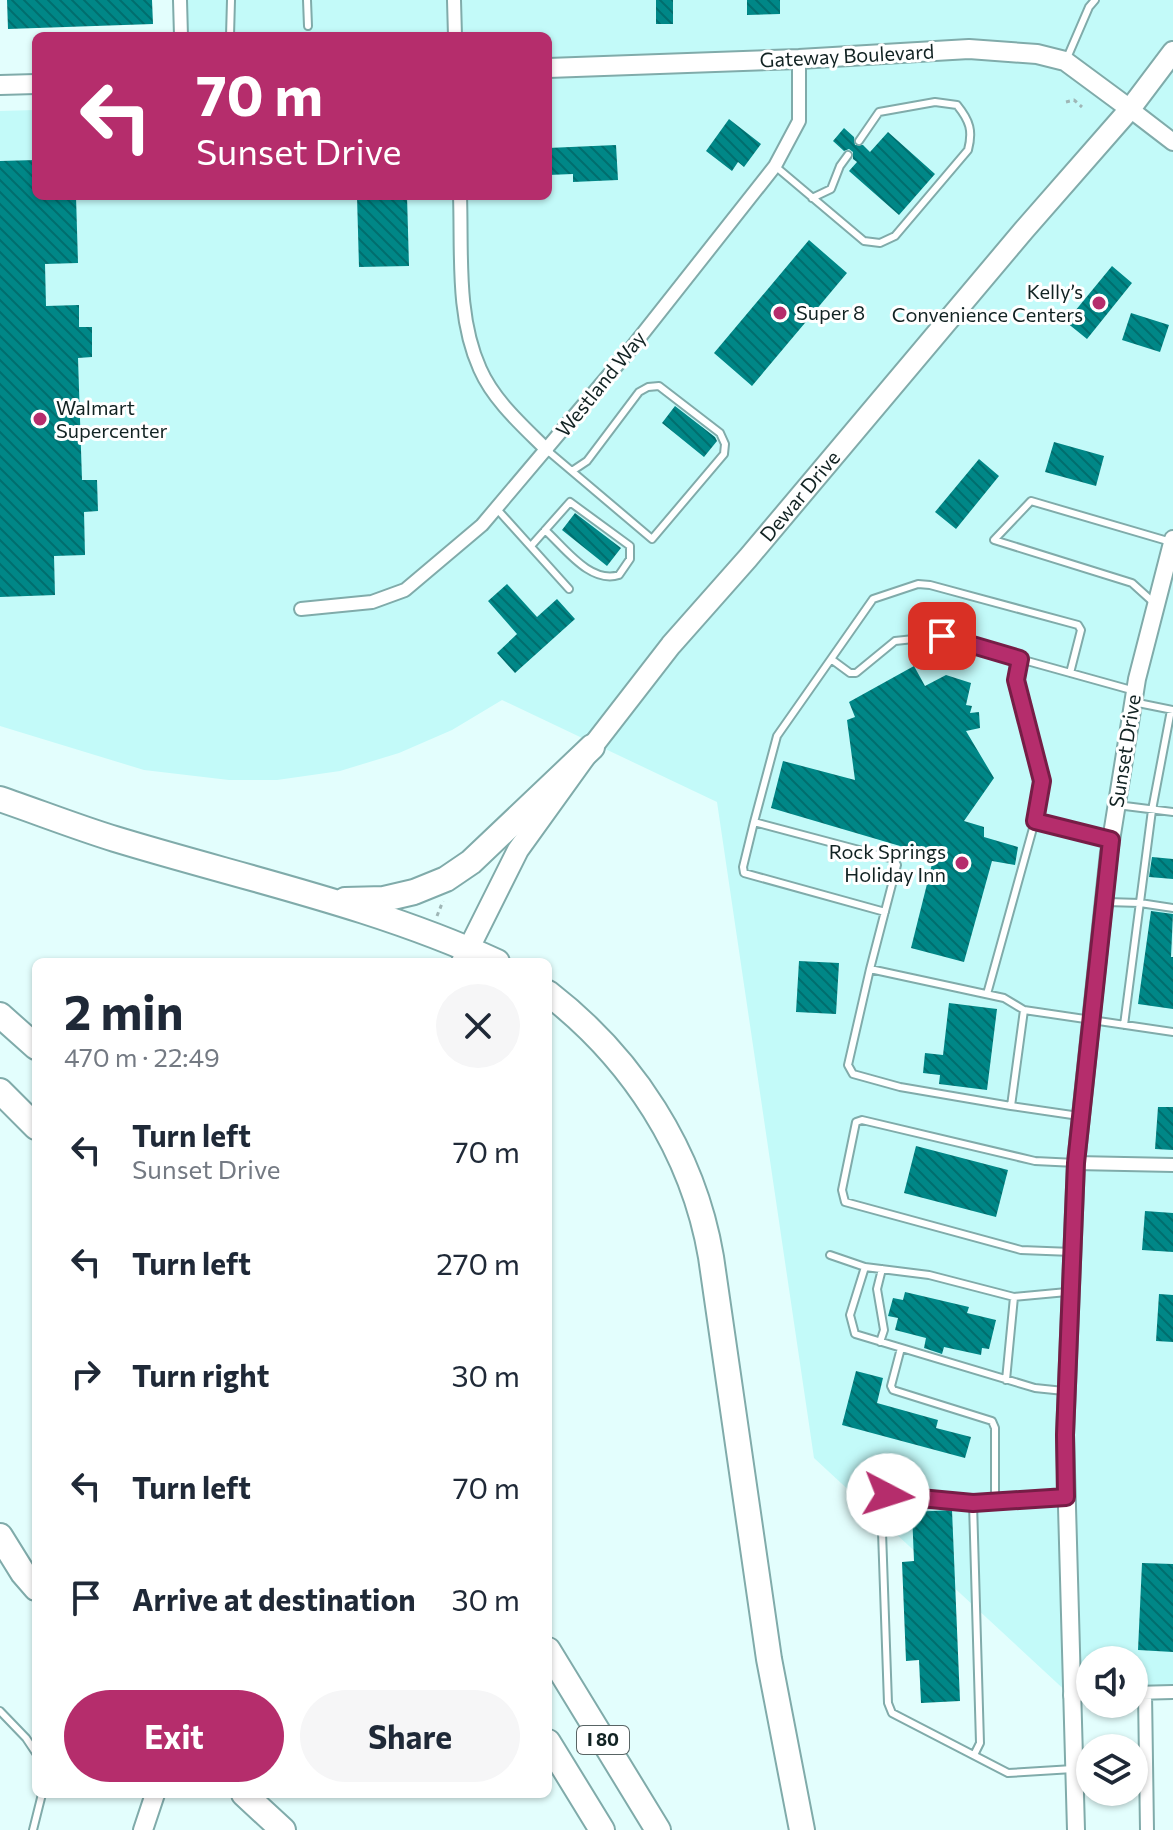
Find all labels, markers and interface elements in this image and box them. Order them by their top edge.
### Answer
street label: Gateway Boulevard [759,38,935,72]
text: 70 m [196,59,323,128]
icon: left [64,64,168,168]
text: Sunset Drive [196,128,402,172]
place label: Kelly’s Convenience Centers [892,279,1083,326]
marker: Kelly’s Convenience Centers [1090,294,1108,312]
place label: Super 8 [796,300,865,324]
marker: Super 8 [771,304,789,322]
street label: Westland Way [550,326,650,441]
place label: Walmart Supercenter [56,395,167,442]
marker: Walmart Supercenter [31,410,49,428]
street label: Dewar Drive [754,445,844,546]
pin [908,602,976,670]
icon: arrive [920,614,964,658]
street label: Sunset Drive [1103,693,1145,809]
place label: Rock Springs Holiday Inn [829,839,946,886]
marker: Rock Springs Holiday Inn [953,854,971,872]
text: 2 min [64,981,184,1040]
button: close [436,984,520,1068]
text: 470 m · 22:49 [64,1041,220,1072]
text: Turn left [132,1116,251,1153]
icon: left [64,1128,108,1172]
text: 70 m [453,1132,520,1169]
text: Sunset Drive [132,1153,280,1184]
icon: left [64,1240,108,1284]
text: Turn left [132,1244,251,1281]
text: 270 m [436,1244,520,1281]
icon: right [64,1352,108,1396]
text: Turn right [132,1356,269,1393]
text: 30 m [451,1356,520,1393]
position arrow [846,1453,930,1537]
icon: left [64,1464,108,1508]
text: Turn left [132,1468,251,1505]
text: 70 m [453,1468,520,1505]
icon: arrive [64,1576,108,1620]
text: Arrive at destination [132,1580,416,1617]
text: 30 m [451,1580,520,1617]
map controls [1076,1646,1148,1806]
button: sound [1076,1646,1148,1718]
button: Exit [64,1690,284,1782]
button: Share [300,1690,520,1782]
road number: I 80 [577,1726,629,1754]
button: layers [1076,1734,1148,1806]

